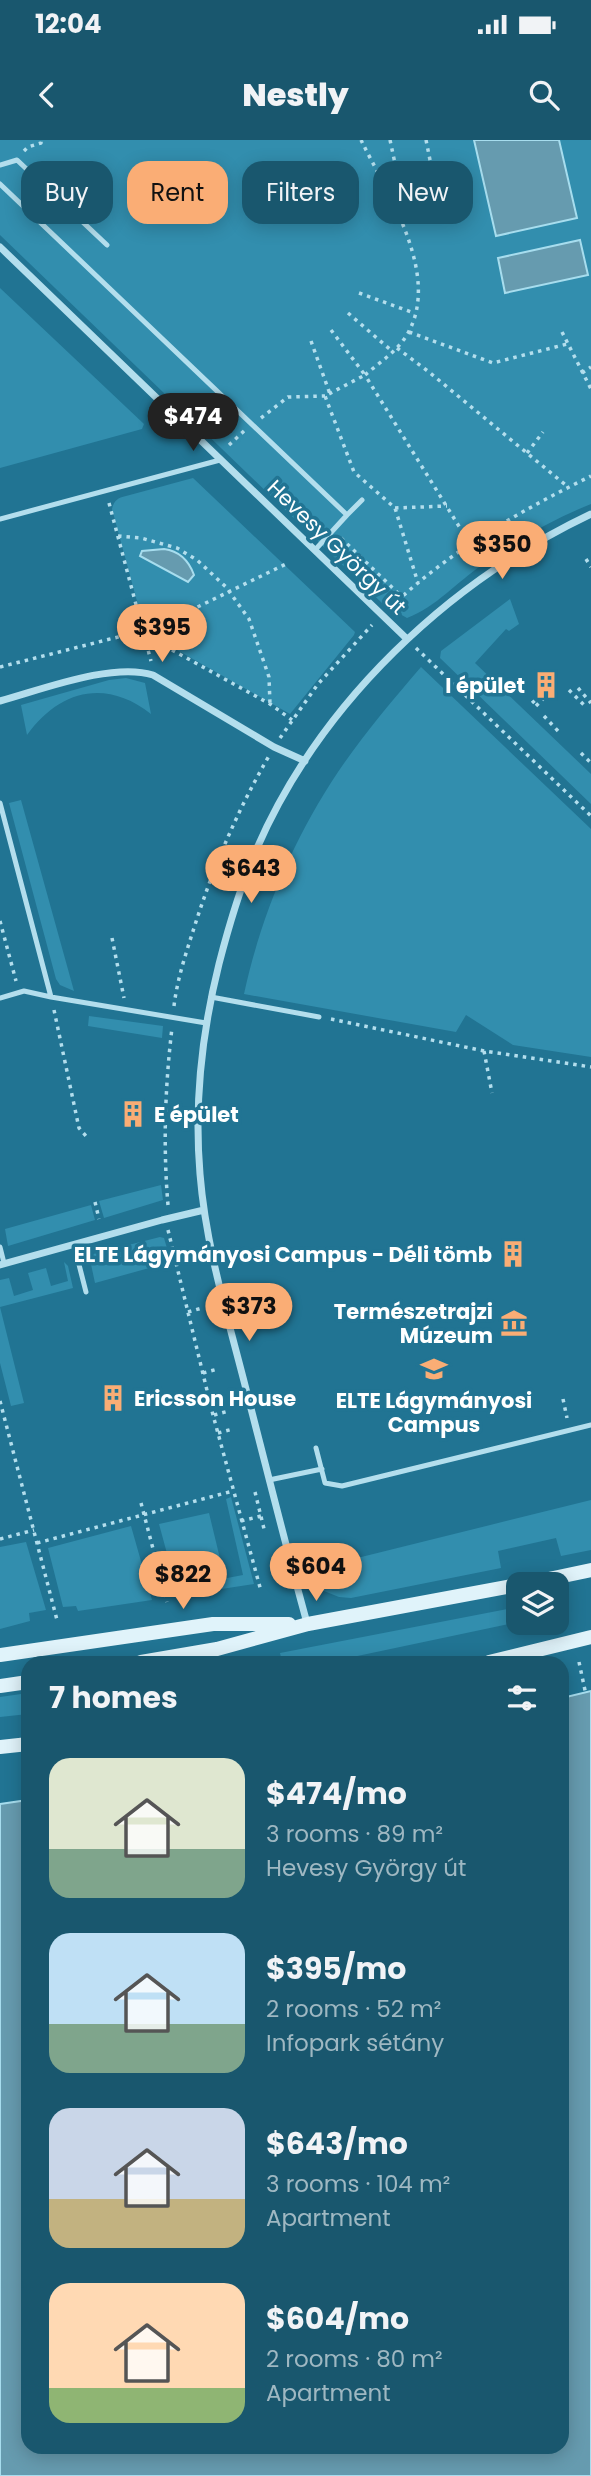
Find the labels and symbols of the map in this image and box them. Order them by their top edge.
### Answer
pin: $474 [152,394,234,453]
street label: Hevesy György út [261,473,413,621]
pin: $350 [461,522,543,581]
pin: $395 [121,604,203,664]
building icon: I épület [531,670,561,700]
place label: I épület [445,671,525,700]
pin: $643 [210,846,292,905]
building icon: E épület [118,1099,148,1129]
place label: E épület [154,1100,239,1129]
building icon: ELTE Lágymányosi Campus - Déli tömb [498,1239,528,1269]
place label: ELTE Lágymányosi Campus - Déli tömb [74,1240,492,1269]
pin: $373 [208,1284,290,1343]
place label: Természetrajzi Múzeum [334,1297,493,1350]
museum icon: Természetrajzi Múzeum [499,1308,529,1338]
school or university icon: ELTE Lágymányosi Campus [419,1354,449,1384]
building icon: Ericsson House [98,1383,128,1413]
place label: Ericsson House [134,1384,296,1413]
place label: ELTE Lágymányosi Campus [336,1386,532,1439]
pin: $604 [275,1544,357,1603]
pin: $822 [142,1552,224,1611]

